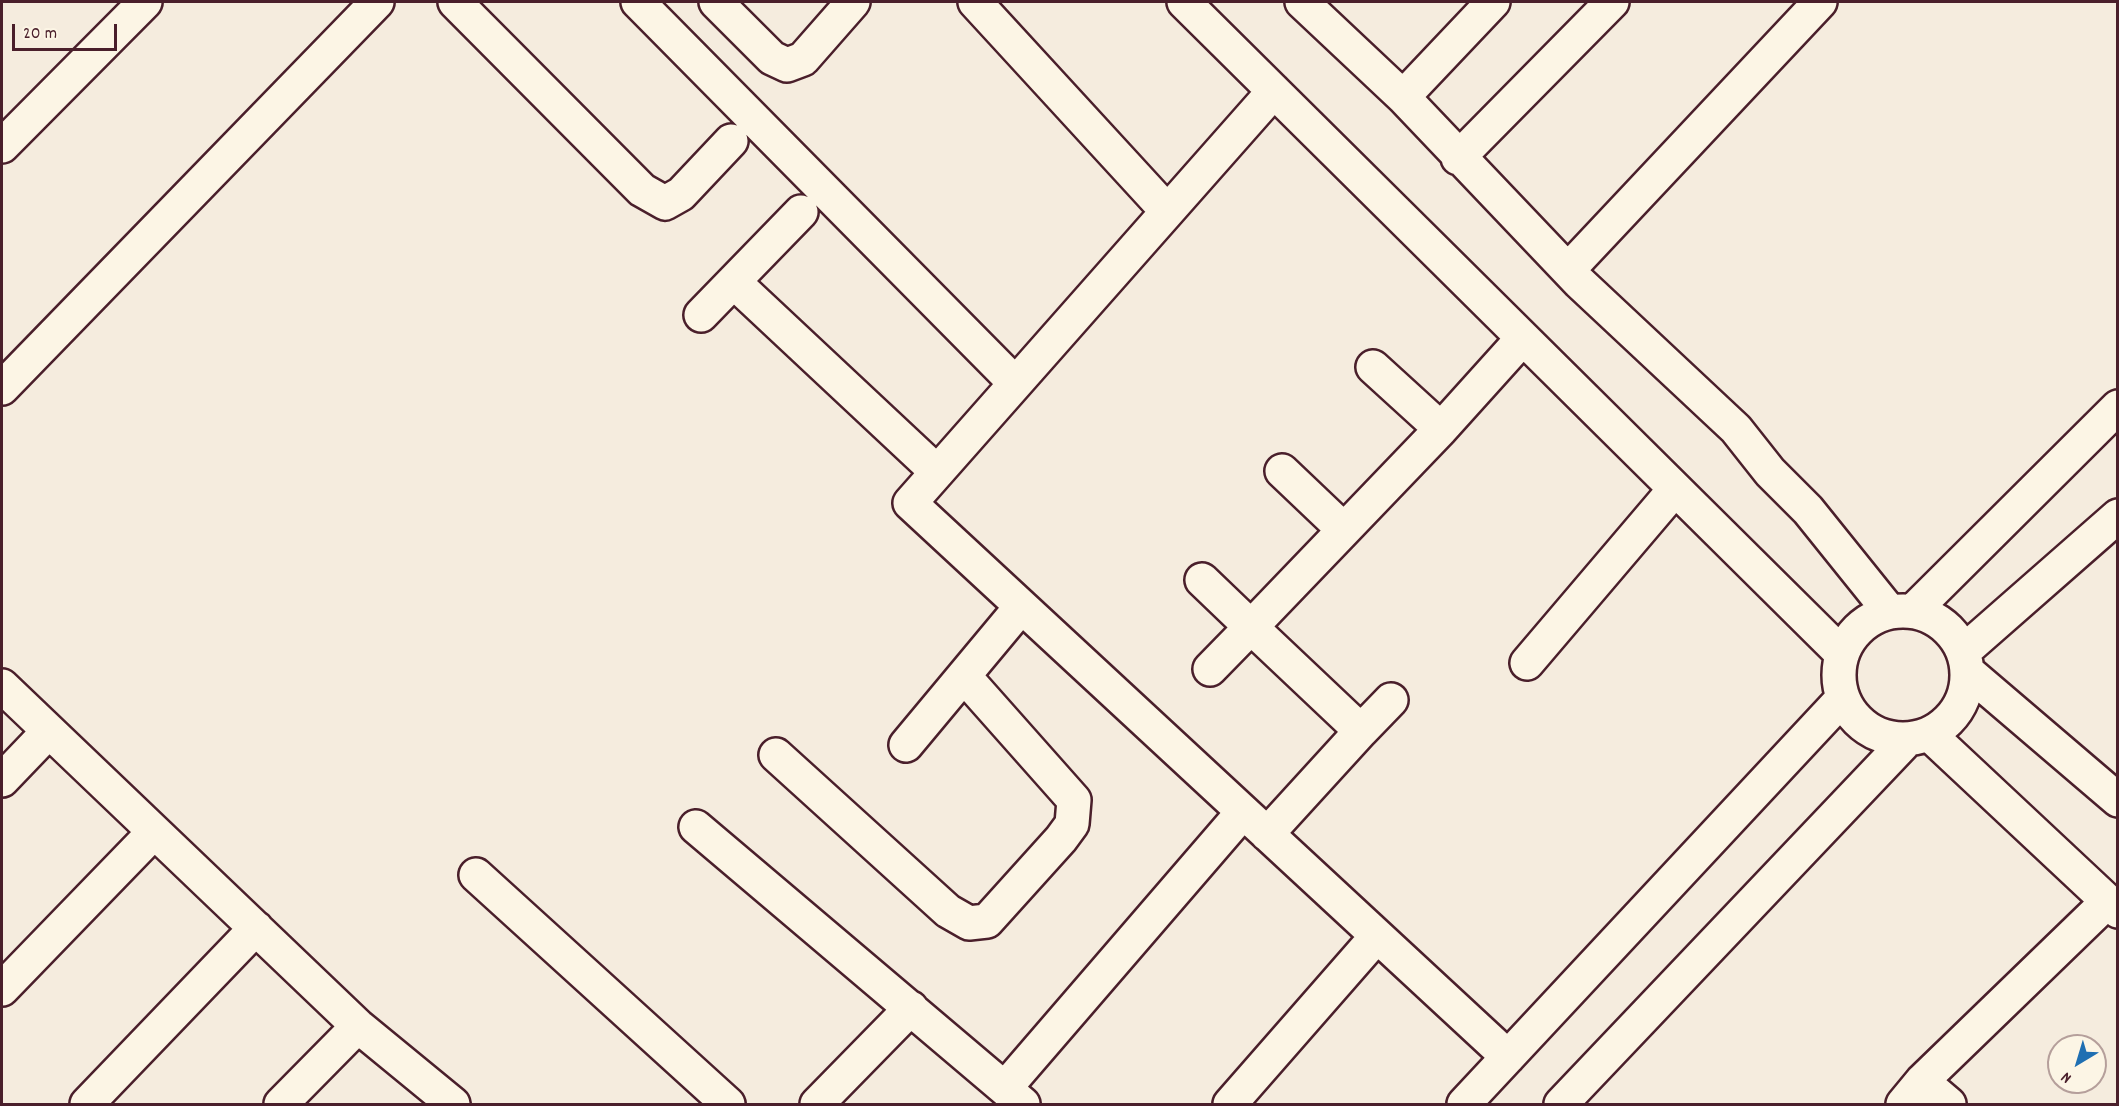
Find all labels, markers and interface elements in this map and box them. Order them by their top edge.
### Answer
scale bar [15,12,120,50]
text: 20 m [23,22,57,47]
north arrow [2047,1034,2107,1094]
text: N [2057,1066,2077,1088]

